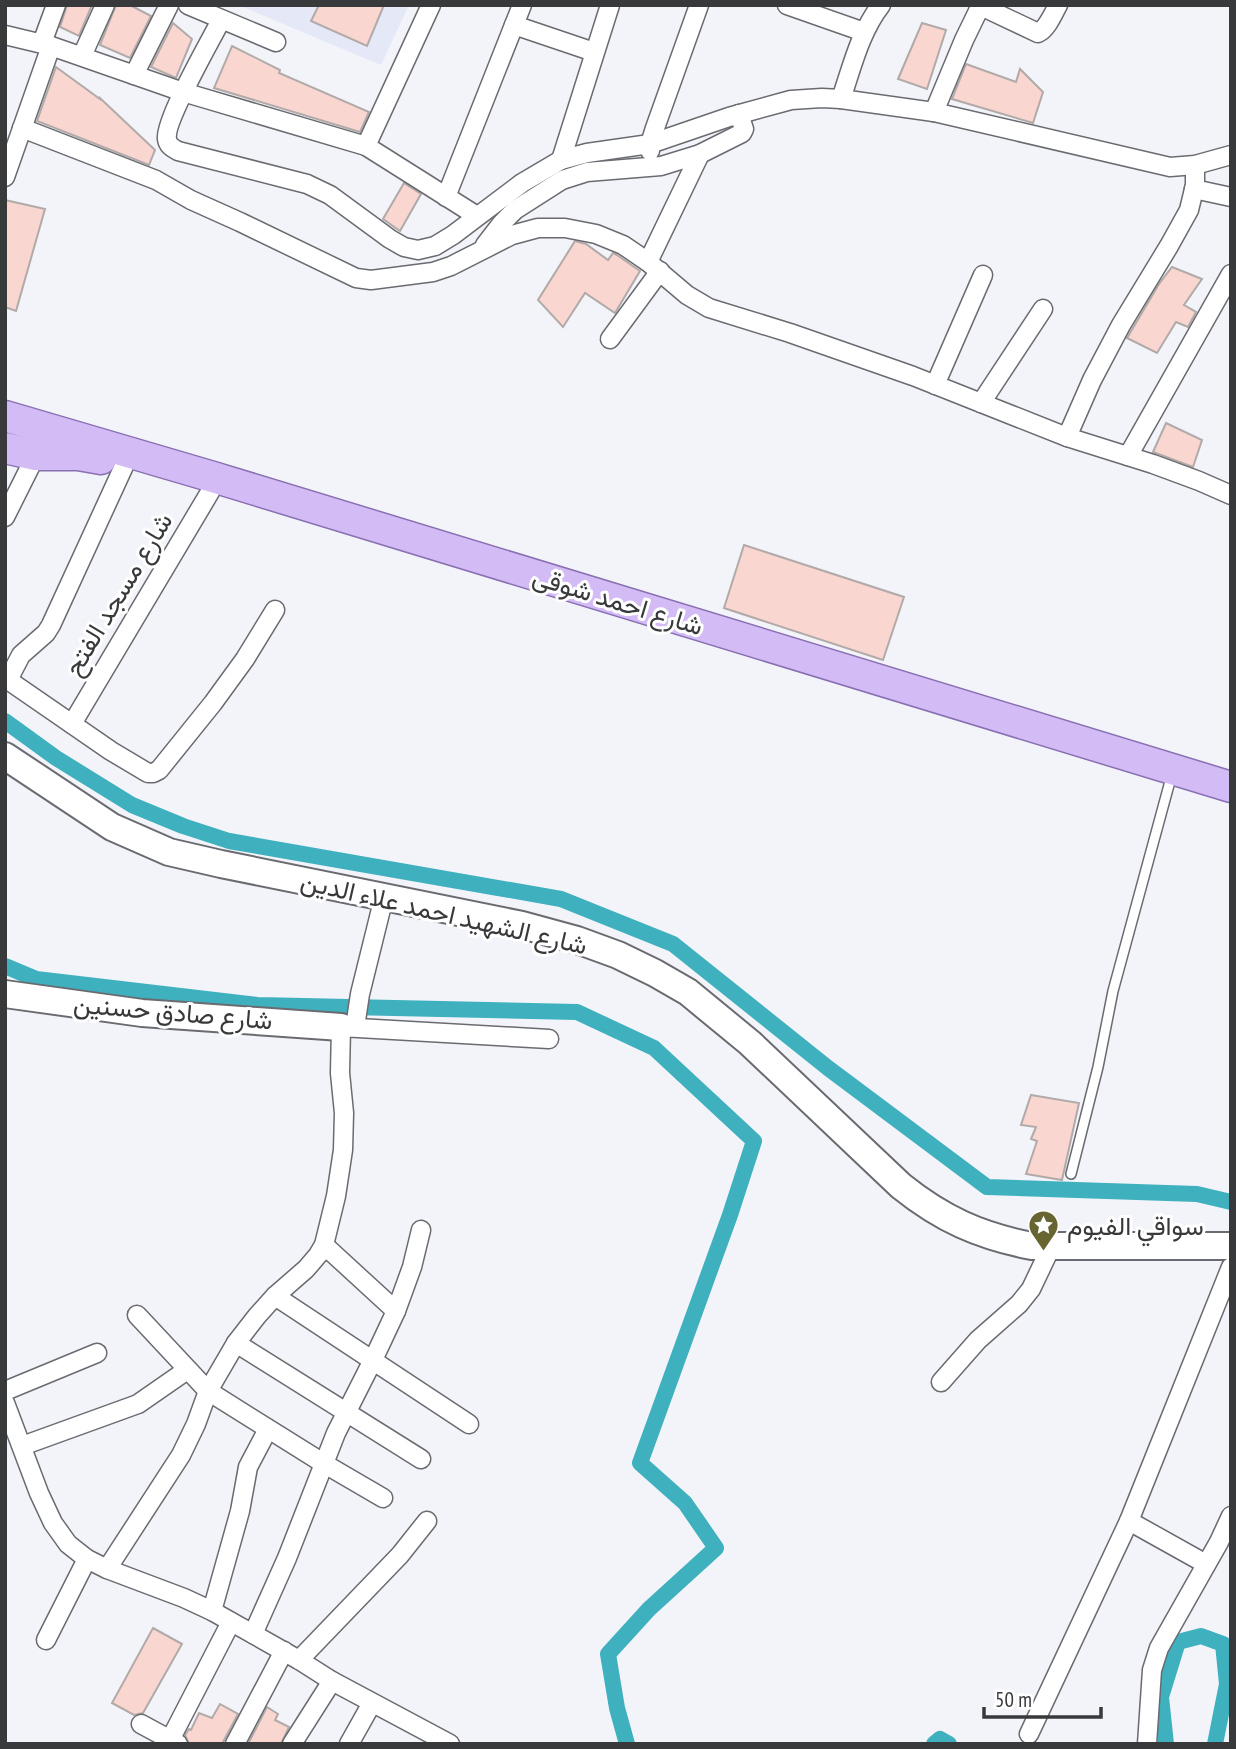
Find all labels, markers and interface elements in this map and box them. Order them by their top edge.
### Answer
street label: شارع مسجد الفتح [56,506,181,682]
street label: شارع احمد شوقى [528,559,707,644]
street label: شارع الشهيد احمد علاء الدين [297,863,591,963]
street label: شارع صادق حسنين [72,986,274,1039]
place icon: سواقي الفيوم [1027,1209,1061,1253]
place label: سواقي الفيوم [1067,1209,1204,1247]
scale bar [984,1676,1101,1720]
text: 50 m [995,1686,1032,1713]

